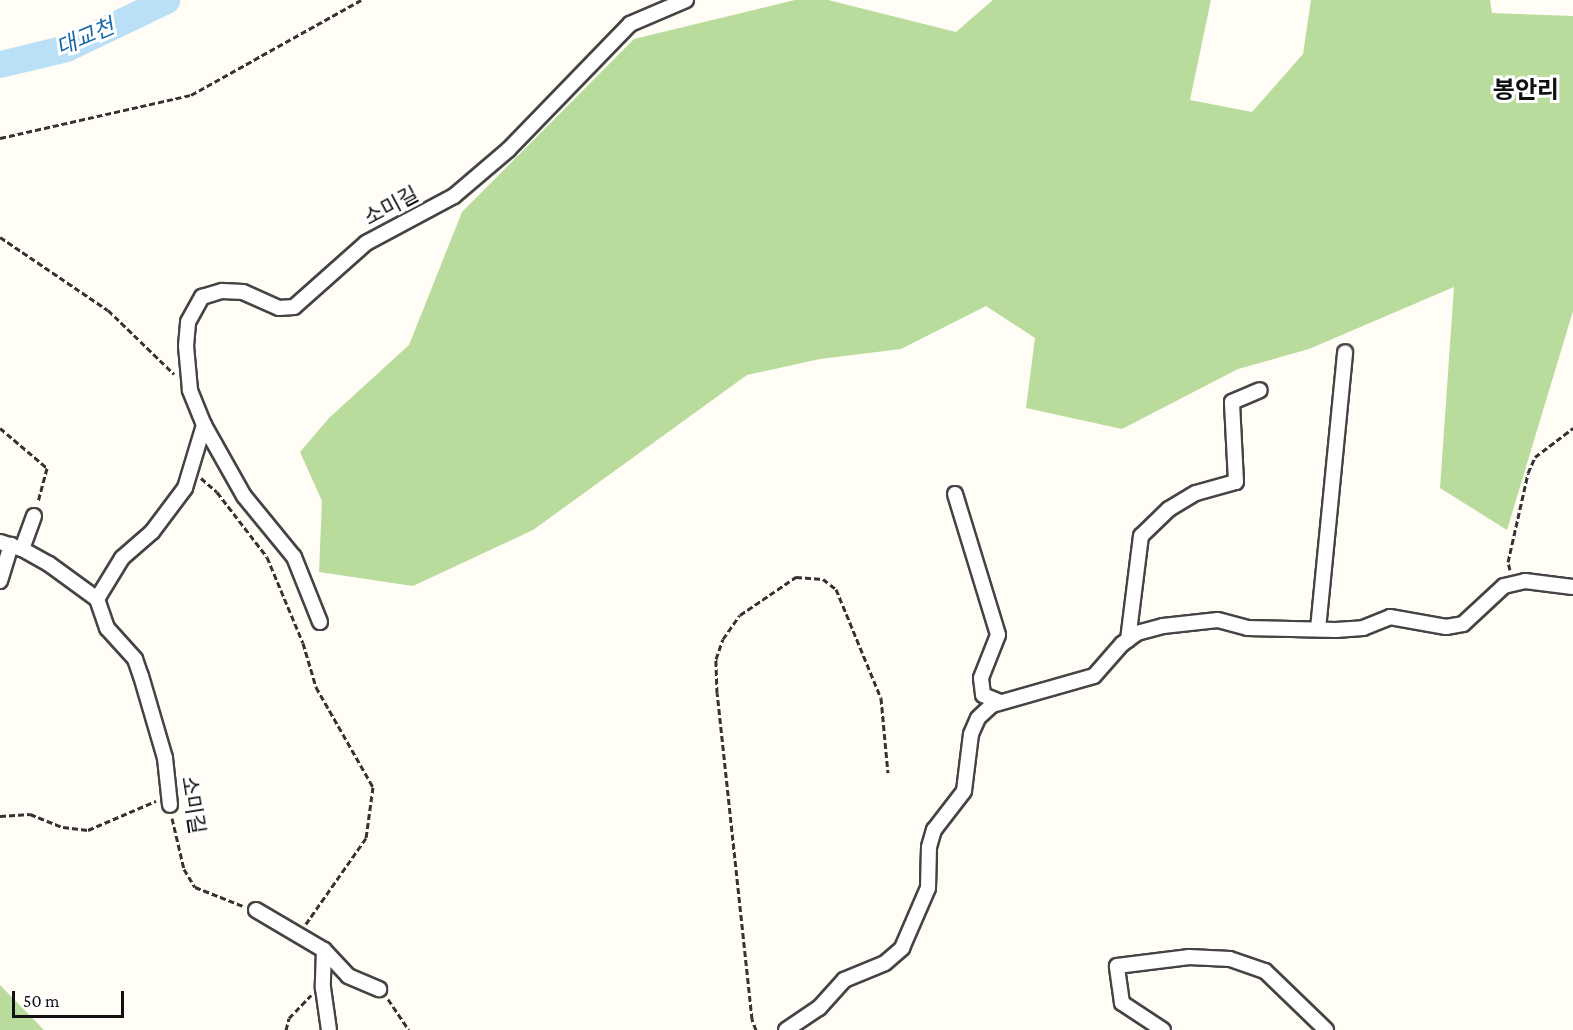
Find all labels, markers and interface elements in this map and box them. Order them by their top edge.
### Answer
water label: 대교천 [52,13,118,61]
district label: 봉안리 [1493,76,1559,104]
street label: 소미길 [359,181,423,231]
street label: 소미길 [176,774,210,836]
scale bar [15,979,128,1017]
text: 50 m [23,991,60,1011]

